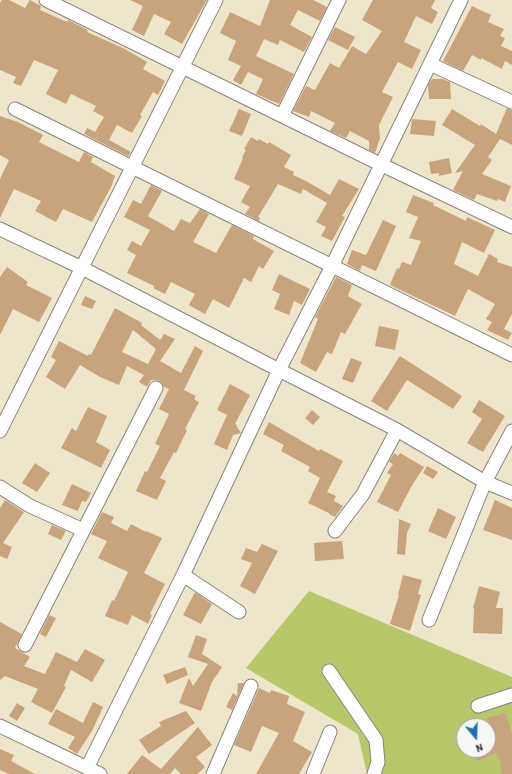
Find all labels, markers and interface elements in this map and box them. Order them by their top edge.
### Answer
north arrow [456,718,496,758]
text: N [475,741,485,756]

